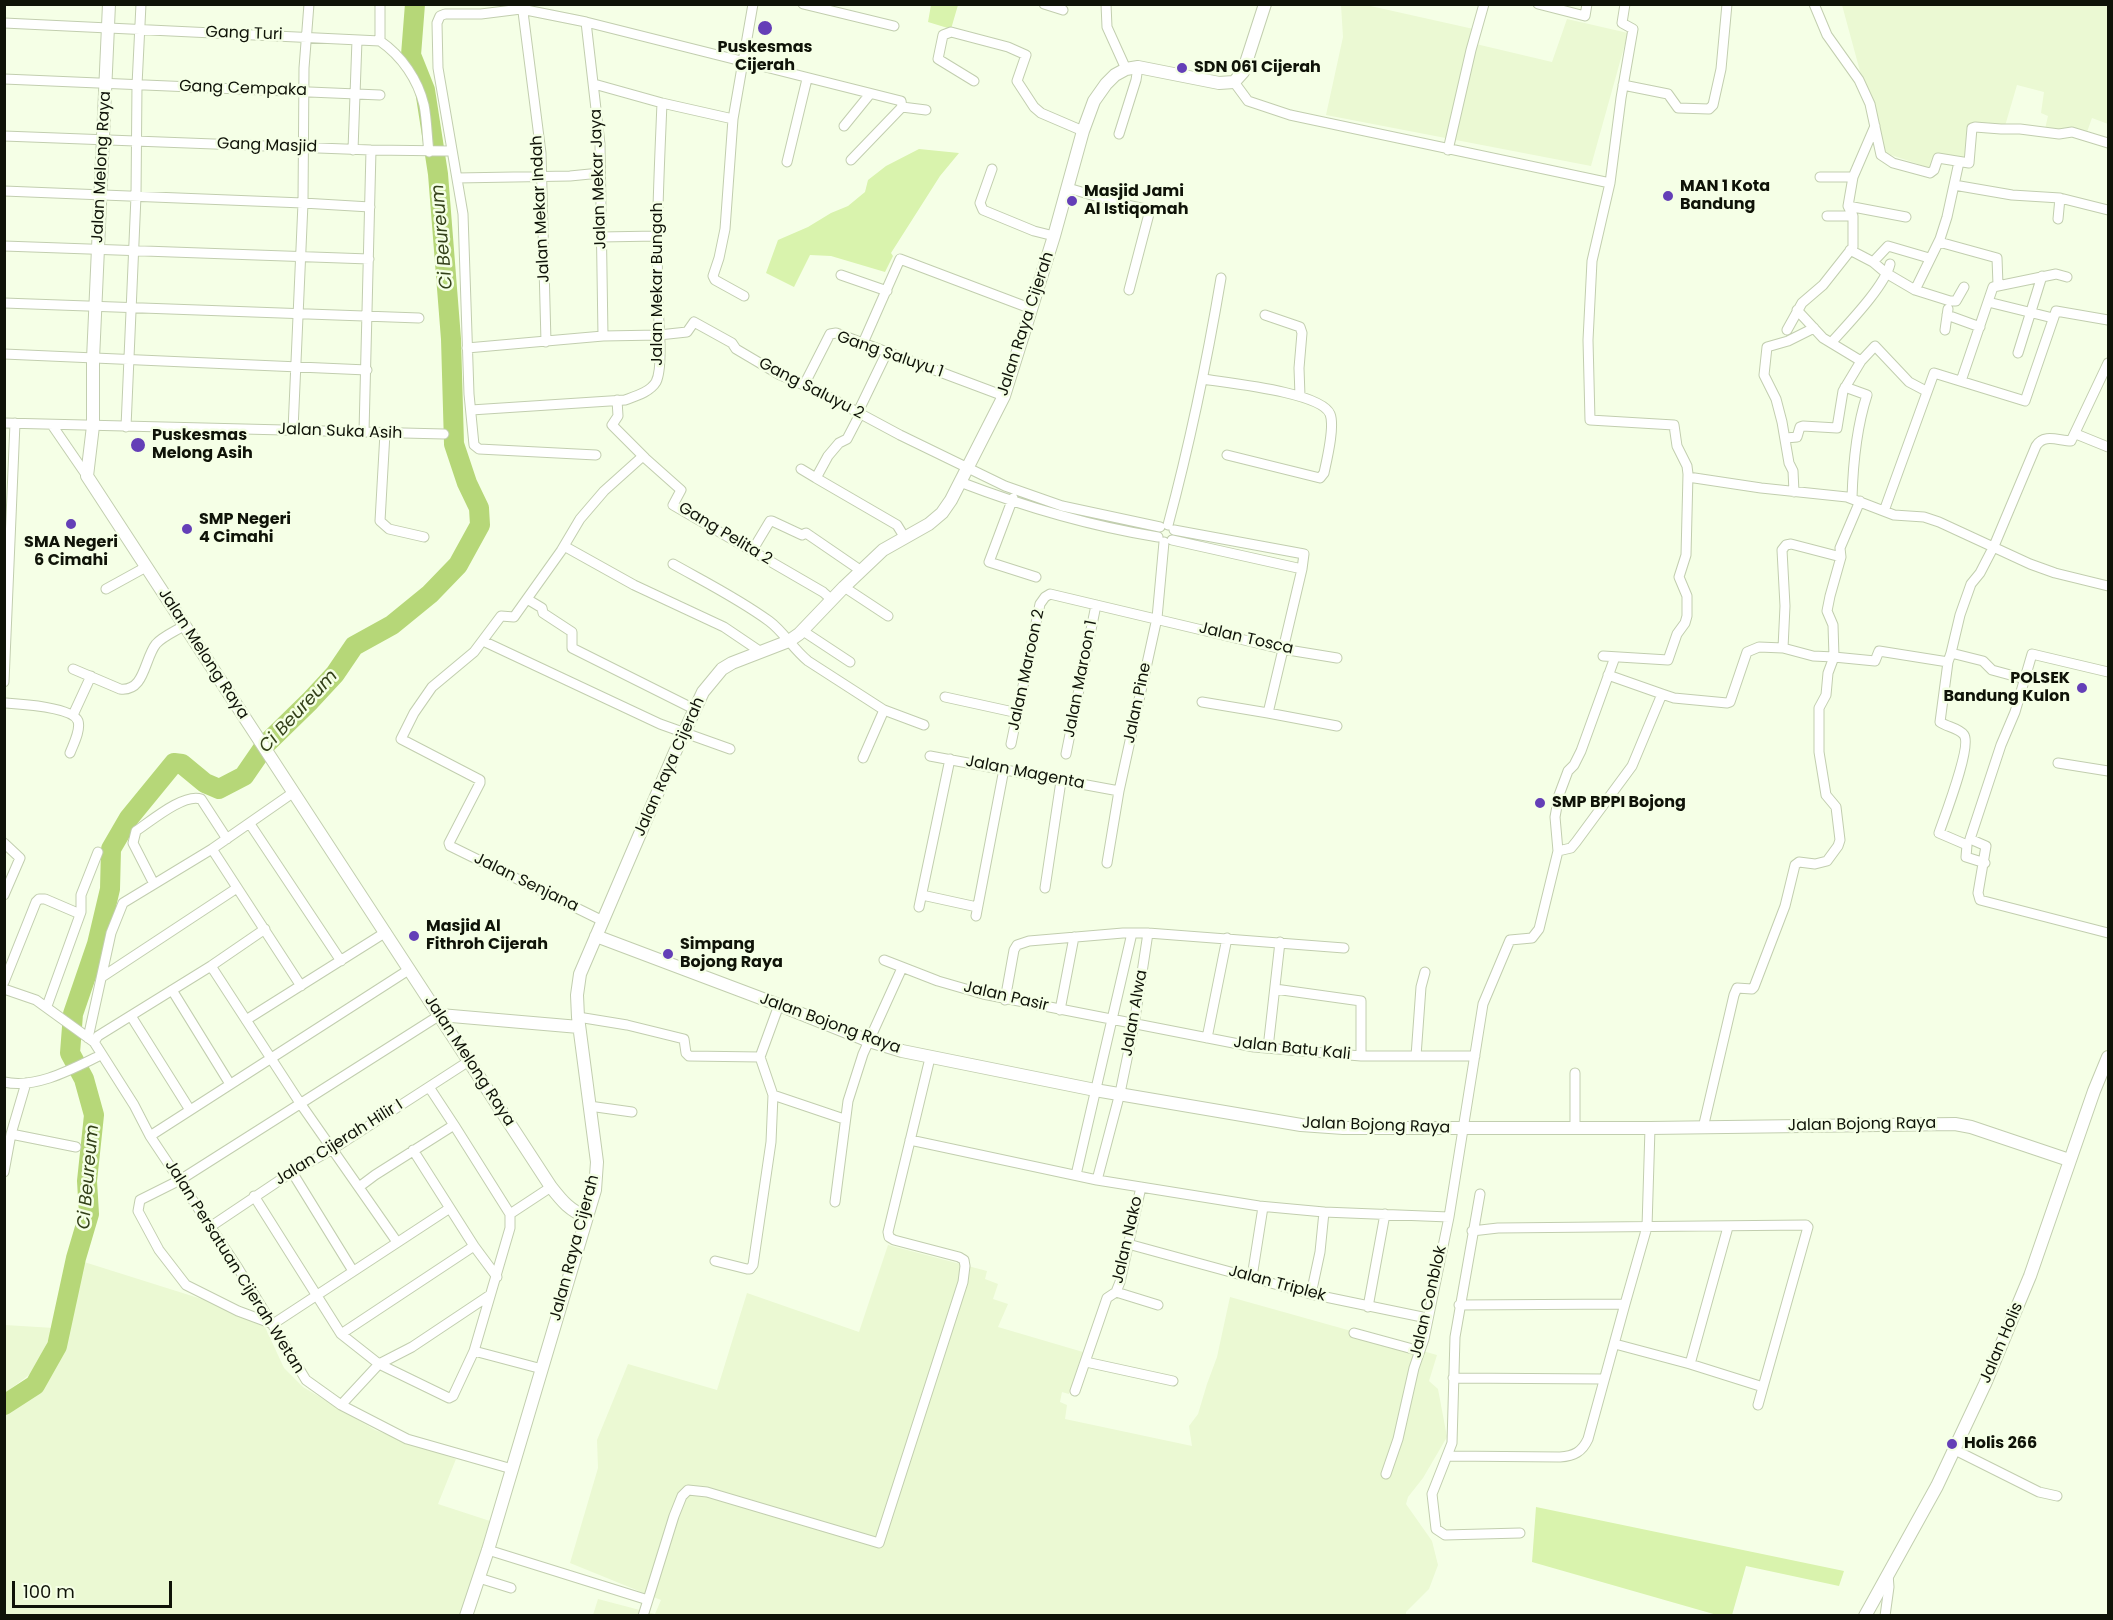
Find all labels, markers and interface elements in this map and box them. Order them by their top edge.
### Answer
marker: Puskesmas Cijerah [756,19,774,37]
street label: Gang Turi [205,23,283,45]
place label: Puskesmas Cijerah [717,38,813,76]
place label: SDN 061 Cijerah [1194,58,1321,78]
marker: SDN 061 Cijerah [1175,61,1189,75]
street label: Gang Cempaka [179,77,307,101]
street label: Jalan Melong Raya [88,91,116,243]
street label: Jalan Mekar Jaya [587,108,611,250]
street label: Gang Masjid [217,135,317,157]
street label: Jalan Mekar Indah [528,135,554,283]
place label: MAN 1 Kota Bandung [1680,177,1770,215]
place label: Masjid Jami Al Istiqomah [1084,182,1188,220]
water label: Ci Beureum [428,184,458,290]
marker: MAN 1 Kota Bandung [1661,189,1675,203]
marker: Masjid Jami Al Istiqomah [1065,194,1079,208]
street label: Jalan Mekar Bungah [648,202,668,366]
street label: Jalan Raya Cijerah [994,250,1058,398]
street label: Gang Saluyu 1 [834,328,946,382]
street label: Gang Saluyu 2 [755,354,867,424]
street label: Jalan Suka Asih [277,420,403,444]
place label: Puskesmas Melong Asih [152,426,253,464]
marker: Puskesmas Melong Asih [129,436,147,454]
street label: Gang Pelita 2 [675,499,775,569]
place label: SMP Negeri 4 Cimahi [199,510,291,548]
marker: SMA Negeri 6 Cimahi [64,517,78,531]
marker: SMP Negeri 4 Cimahi [180,522,194,536]
place label: SMA Negeri 6 Cimahi [24,533,118,571]
street label: Jalan Melong Raya [154,585,252,723]
street label: Jalan Maroon 2 [1005,608,1049,732]
street label: Jalan Maroon 1 [1060,619,1102,739]
street label: Jalan Tosca [1197,619,1295,659]
street label: Jalan Pine [1120,661,1156,745]
water label: Ci Beureum [255,666,343,758]
place label: POLSEK Bandung Kulon [1943,669,2070,707]
marker: POLSEK Bandung Kulon [2075,681,2089,695]
street label: Jalan Raya Cijerah [631,694,709,840]
street label: Jalan Magenta [964,752,1086,794]
place label: SMP BPPI Bojong [1552,793,1686,813]
marker: SMP BPPI Bojong [1533,796,1547,810]
street label: Jalan Senjana [471,849,581,917]
place label: Masjid Al Fithroh Cijerah [426,917,548,955]
marker: Masjid Al Fithroh Cijerah [407,929,421,943]
place label: Simpang Bojong Raya [680,935,783,973]
marker: Simpang Bojong Raya [661,947,675,961]
street label: Jalan Alwa [1118,968,1152,1058]
street label: Jalan Pasir [962,978,1050,1016]
street label: Jalan Bojong Raya [757,990,903,1058]
street label: Jalan Melong Raya [420,992,518,1130]
street label: Jalan Batu Kali [1232,1033,1352,1065]
street label: Jalan Cijerah Hilir I [272,1096,406,1190]
street label: Jalan Bojong Raya [1301,1114,1451,1138]
street label: Jalan Bojong Raya [1788,1114,1936,1136]
water label: Ci Beureum [74,1124,104,1230]
street label: Jalan Persatuan Cijerah Wetan [160,1157,308,1377]
street label: Jalan Raya Cijerah [546,1173,604,1323]
street label: Jalan Nako [1109,1194,1147,1286]
street label: Jalan Conblok [1407,1244,1451,1360]
street label: Jalan Triplek [1226,1262,1328,1306]
street label: Jalan Holis [1976,1300,2028,1386]
place label: Holis 266 [1964,1434,2037,1454]
marker: Holis 266 [1945,1437,1959,1451]
scale bar [15,1569,176,1607]
text: 100 m [23,1579,75,1604]

